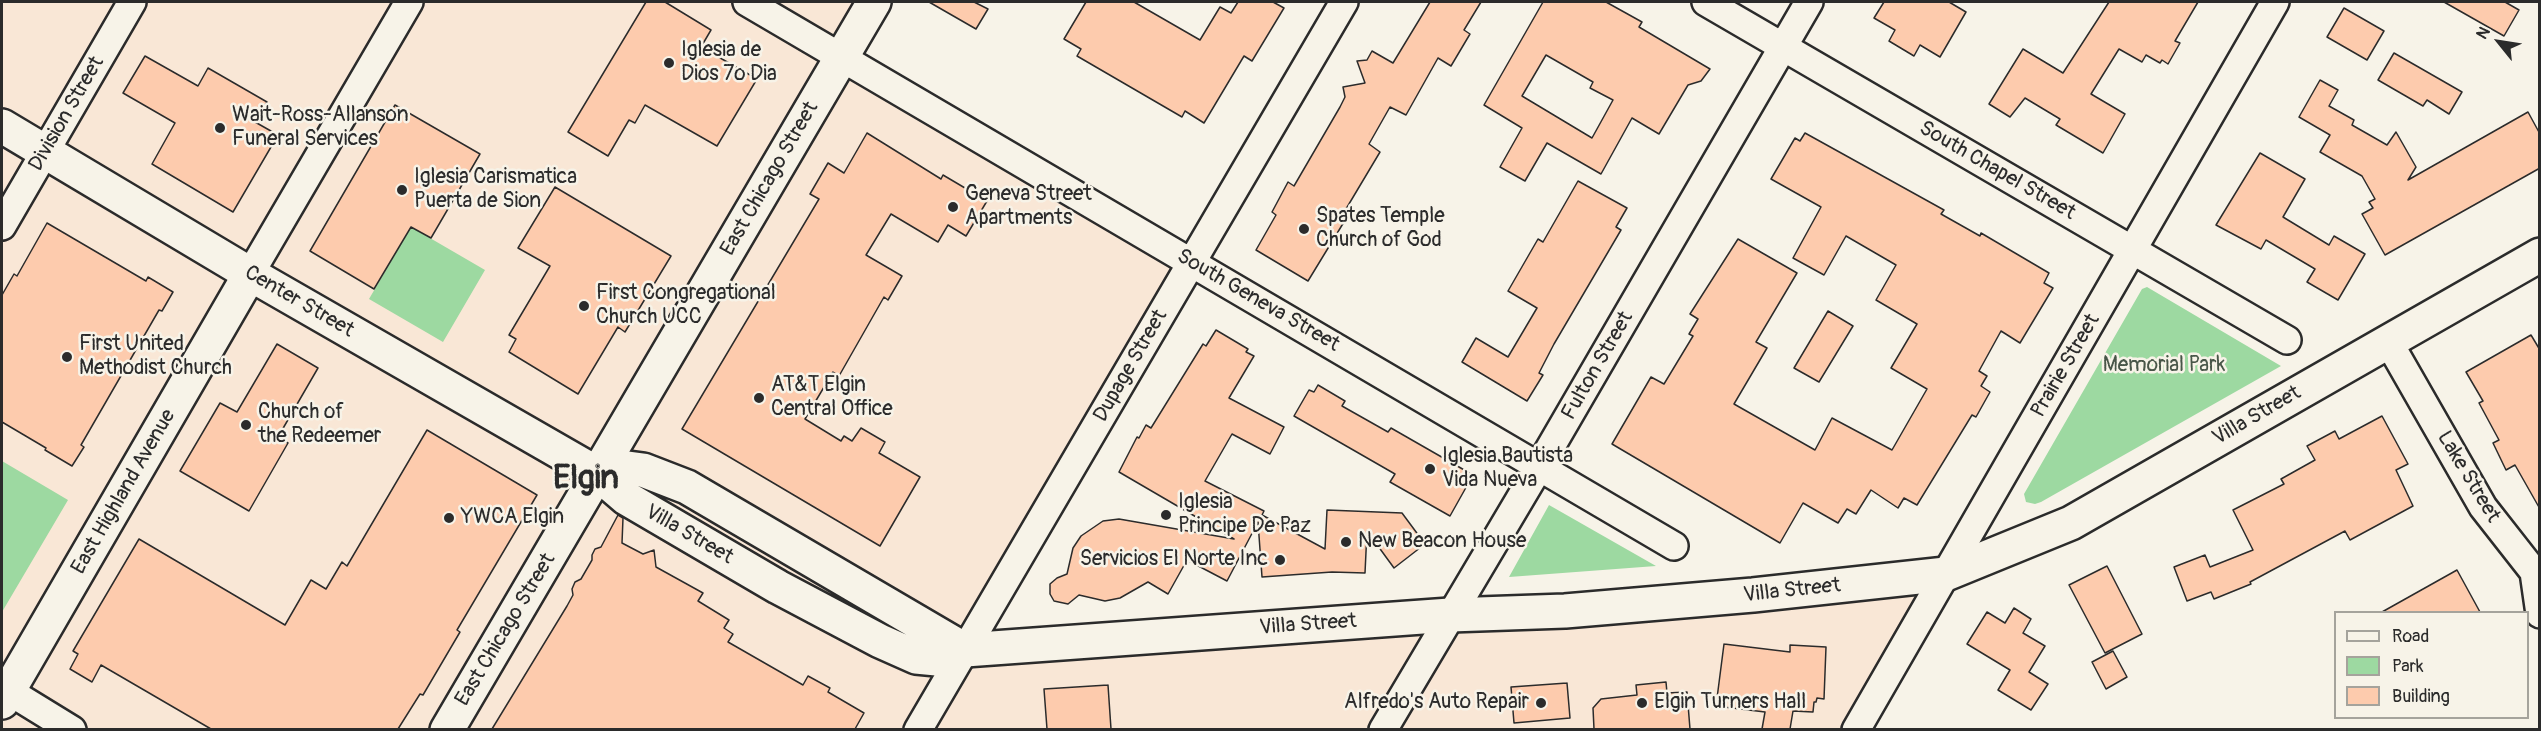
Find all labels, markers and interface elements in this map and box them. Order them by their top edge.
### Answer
north arrow [2469,12,2529,72]
text: N [2472,23,2495,43]
place label: Iglesia de Dios 7o Dia [681,38,777,88]
street label: Division Street [24,52,110,176]
marker: Iglesia de Dios 7o Dia [662,56,676,70]
street label: East Chicago Street [716,98,824,260]
place label: Wait-Ross-Allanson Funeral Services [232,103,409,153]
street label: South Chapel Street [1914,116,2080,226]
marker: Wait-Ross-Allanson Funeral Services [213,121,227,135]
place label: Iglesia Carismatica Puerta de Sion [414,165,577,215]
place label: Geneva Street Apartments [965,182,1092,232]
marker: Iglesia Carismatica Puerta de Sion [395,183,409,197]
marker: Geneva Street Apartments [946,200,960,214]
place label: Spates Temple Church of God [1316,204,1444,254]
marker: Spates Temple Church of God [1297,222,1311,236]
street label: South Geneva Street [1172,244,1344,358]
street label: Center Street [240,260,358,344]
place label: First Congregational Church UCC [596,281,776,331]
marker: First Congregational Church UCC [577,299,591,313]
street label: Dupage Street [1089,305,1173,427]
street label: Fulton Street [1557,307,1639,425]
street label: Prairie Street [2026,310,2106,422]
place label: First United Methodist Church [79,332,232,382]
marker: First United Methodist Church [60,350,74,364]
park label: Memorial Park [2103,353,2225,379]
place label: AT&T Elgin Central Office [771,373,893,423]
street label: Villa Street [2208,381,2306,451]
marker: AT&T Elgin Central Office [752,391,766,405]
place label: Church of the Redeemer [258,400,381,450]
street label: East Highland Avenue [67,405,181,579]
marker: Church of the Redeemer [239,418,253,432]
street label: Lake Street [2431,427,2505,527]
place label: Iglesia Bautista Vida Nueva [1442,444,1573,494]
district label: Elgin [553,460,619,500]
marker: Iglesia Bautista Vida Nueva [1423,462,1437,476]
place label: Iglesia Principe De Paz [1178,490,1311,540]
street label: Villa Street [640,500,738,570]
place label: YWCA Elgin [461,505,564,531]
marker: Iglesia Principe De Paz [1159,508,1173,522]
marker: YWCA Elgin [442,511,456,525]
place label: New Beacon House [1358,529,1526,555]
marker: New Beacon House [1339,535,1353,549]
place label: Servicios El Norte Inc [1080,547,1268,573]
street label: East Chicago Street [450,549,562,711]
marker: Servicios El Norte Inc [1273,553,1287,567]
street label: Villa Street [1742,573,1842,609]
street label: Villa Street [1258,609,1358,641]
legend [2334,611,2529,719]
text: Road [2392,625,2429,648]
text: Park [2392,655,2424,678]
text: Building [2392,685,2450,708]
place label: Alfredo's Auto Repair [1344,690,1529,716]
place label: Elgin Turners Hall [1654,690,1806,716]
marker: Alfredo's Auto Repair [1534,696,1548,710]
marker: Elgin Turners Hall [1635,696,1649,710]

